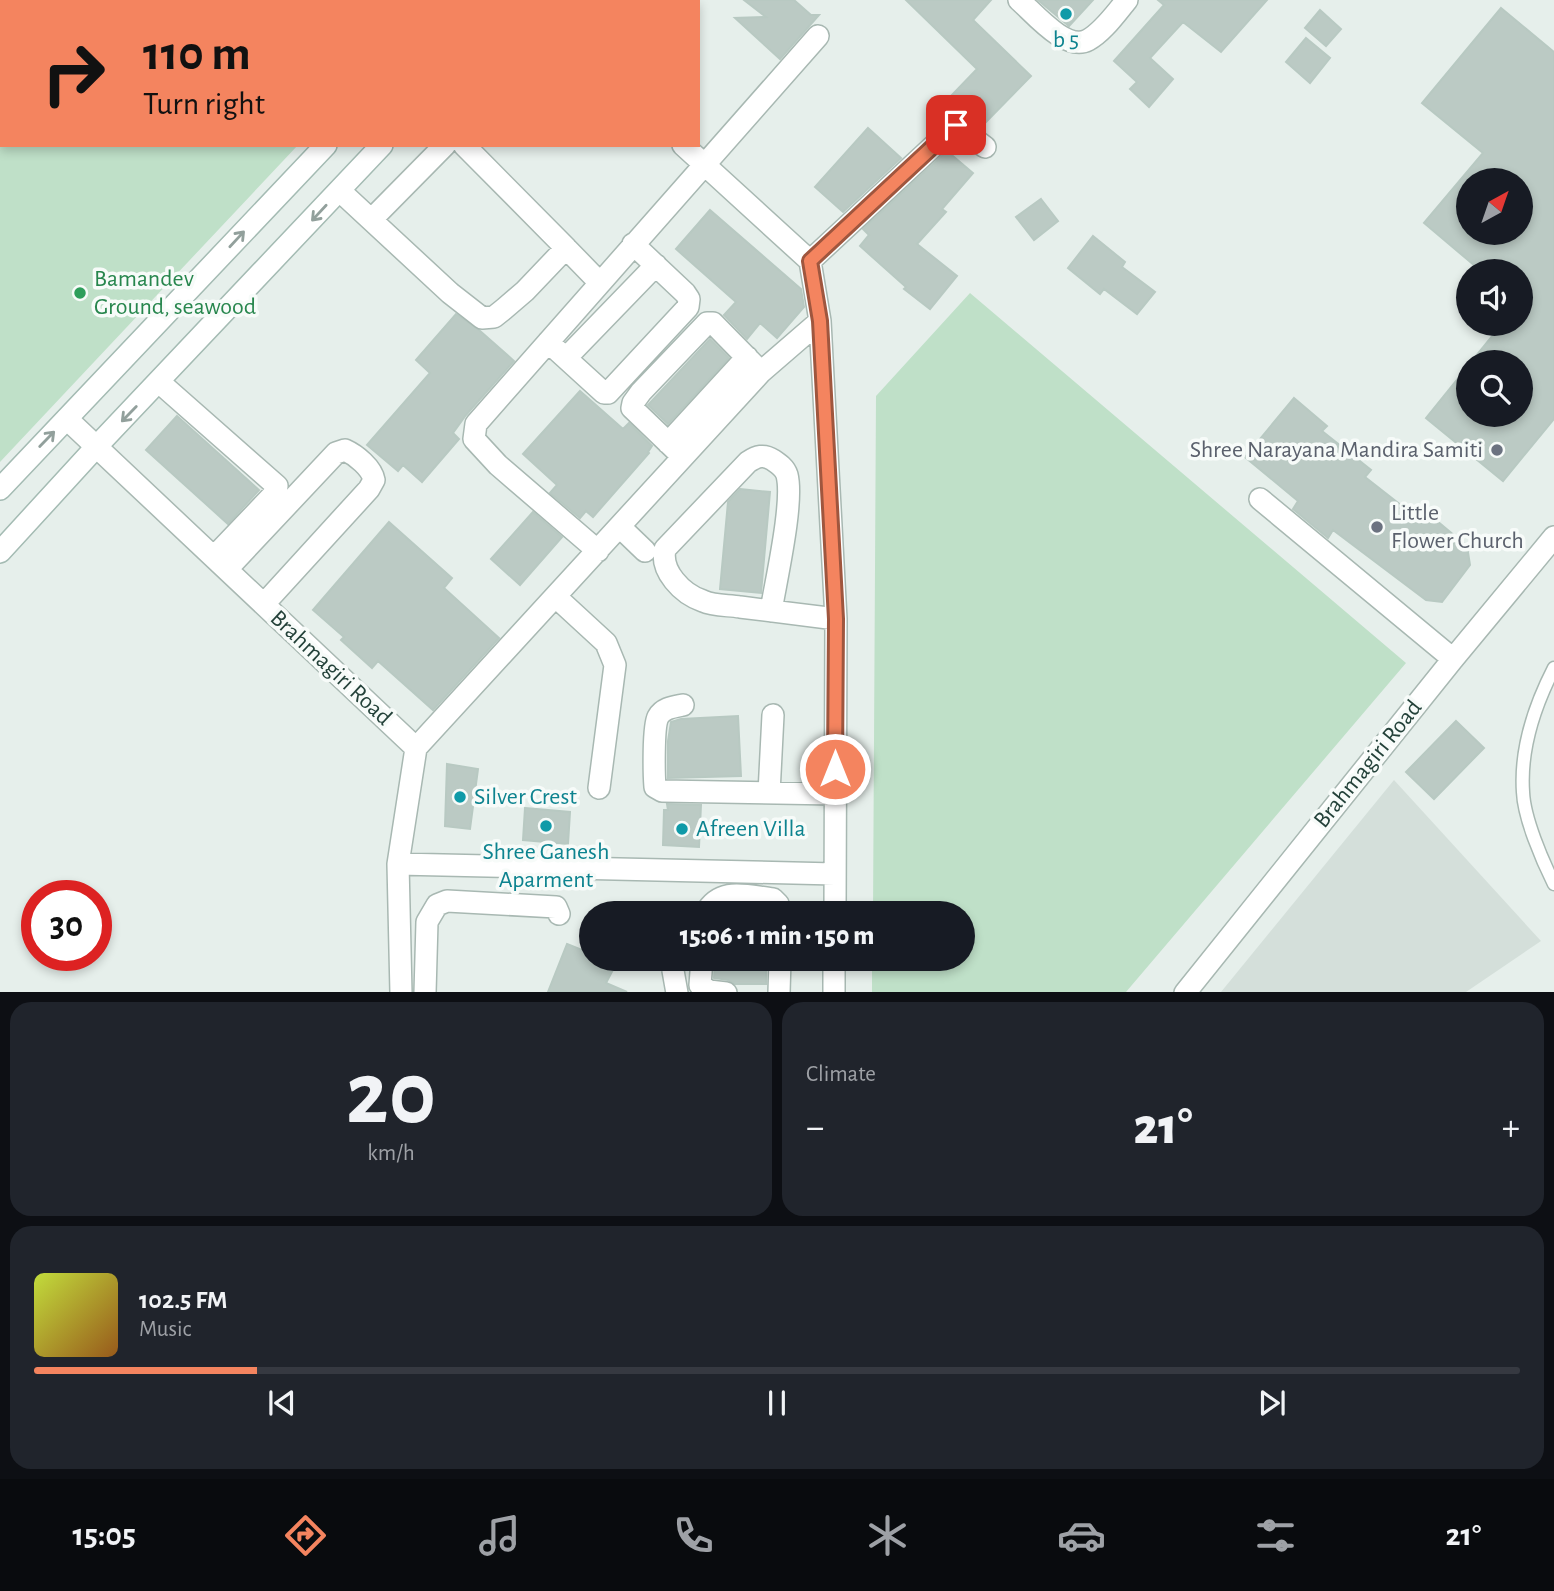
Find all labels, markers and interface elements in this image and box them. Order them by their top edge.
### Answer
marker: b 5 [1058,6,1074,22]
icon: right [28,28,119,119]
place label: b 5 [1053,28,1079,52]
text: 110 m [143,30,251,79]
text: Turn right [143,88,265,120]
pin [926,95,986,155]
icon: arrive [937,106,975,144]
north arrow [1456,168,1533,245]
map controls [1456,168,1533,427]
one-way arrow [311,204,327,222]
one-way arrow [229,231,246,248]
button: sound [1456,259,1533,336]
place label: Bamandev Ground, seawood [94,267,256,319]
marker: Bamandev Ground, seawood [72,285,88,301]
button: search [1456,350,1533,427]
one-way arrow [120,405,137,422]
one-way arrow [39,431,56,448]
place label: Shree Narayana Mandira Samiti [1190,438,1483,462]
marker: Shree Narayana Mandira Samiti [1489,442,1505,458]
place label: Little Flower Church [1391,501,1524,553]
marker: Little Flower Church [1369,519,1385,535]
street label: Brahmagiri Road [266,606,396,730]
street label: Brahmagiri Road [1309,696,1427,832]
position arrow [798,732,872,806]
place label: Silver Crest [474,785,577,809]
marker: Silver Crest [452,789,468,805]
place label: Afreen Villa [696,817,806,841]
marker: Shree Ganesh Aparment [538,818,554,834]
marker: Afreen Villa [674,821,690,837]
place label: Shree Ganesh Aparment [483,840,609,892]
speed limit sign: 30 [21,880,112,971]
text: 15:06 · 1 min · 150 m [680,923,874,949]
text: 20 [346,1049,436,1140]
text: Climate [806,1063,876,1086]
text: 21° [1133,1101,1193,1153]
text: − [806,1109,824,1147]
text: + [1502,1109,1520,1147]
text: km/h [367,1142,415,1165]
text: 102.5 FM [139,1287,228,1313]
text: Music [139,1318,191,1341]
icon: previous [263,1384,301,1422]
icon: pause [758,1384,796,1422]
icon: next [1253,1384,1291,1422]
icon: directions [281,1511,330,1560]
icon: music [475,1511,524,1560]
icon: phone [669,1511,718,1560]
icon: climate [863,1511,912,1560]
icon: car [1057,1511,1106,1560]
icon: filters [1251,1511,1300,1560]
text: 15:05 [73,1519,136,1551]
text: 21° [1445,1519,1481,1551]

